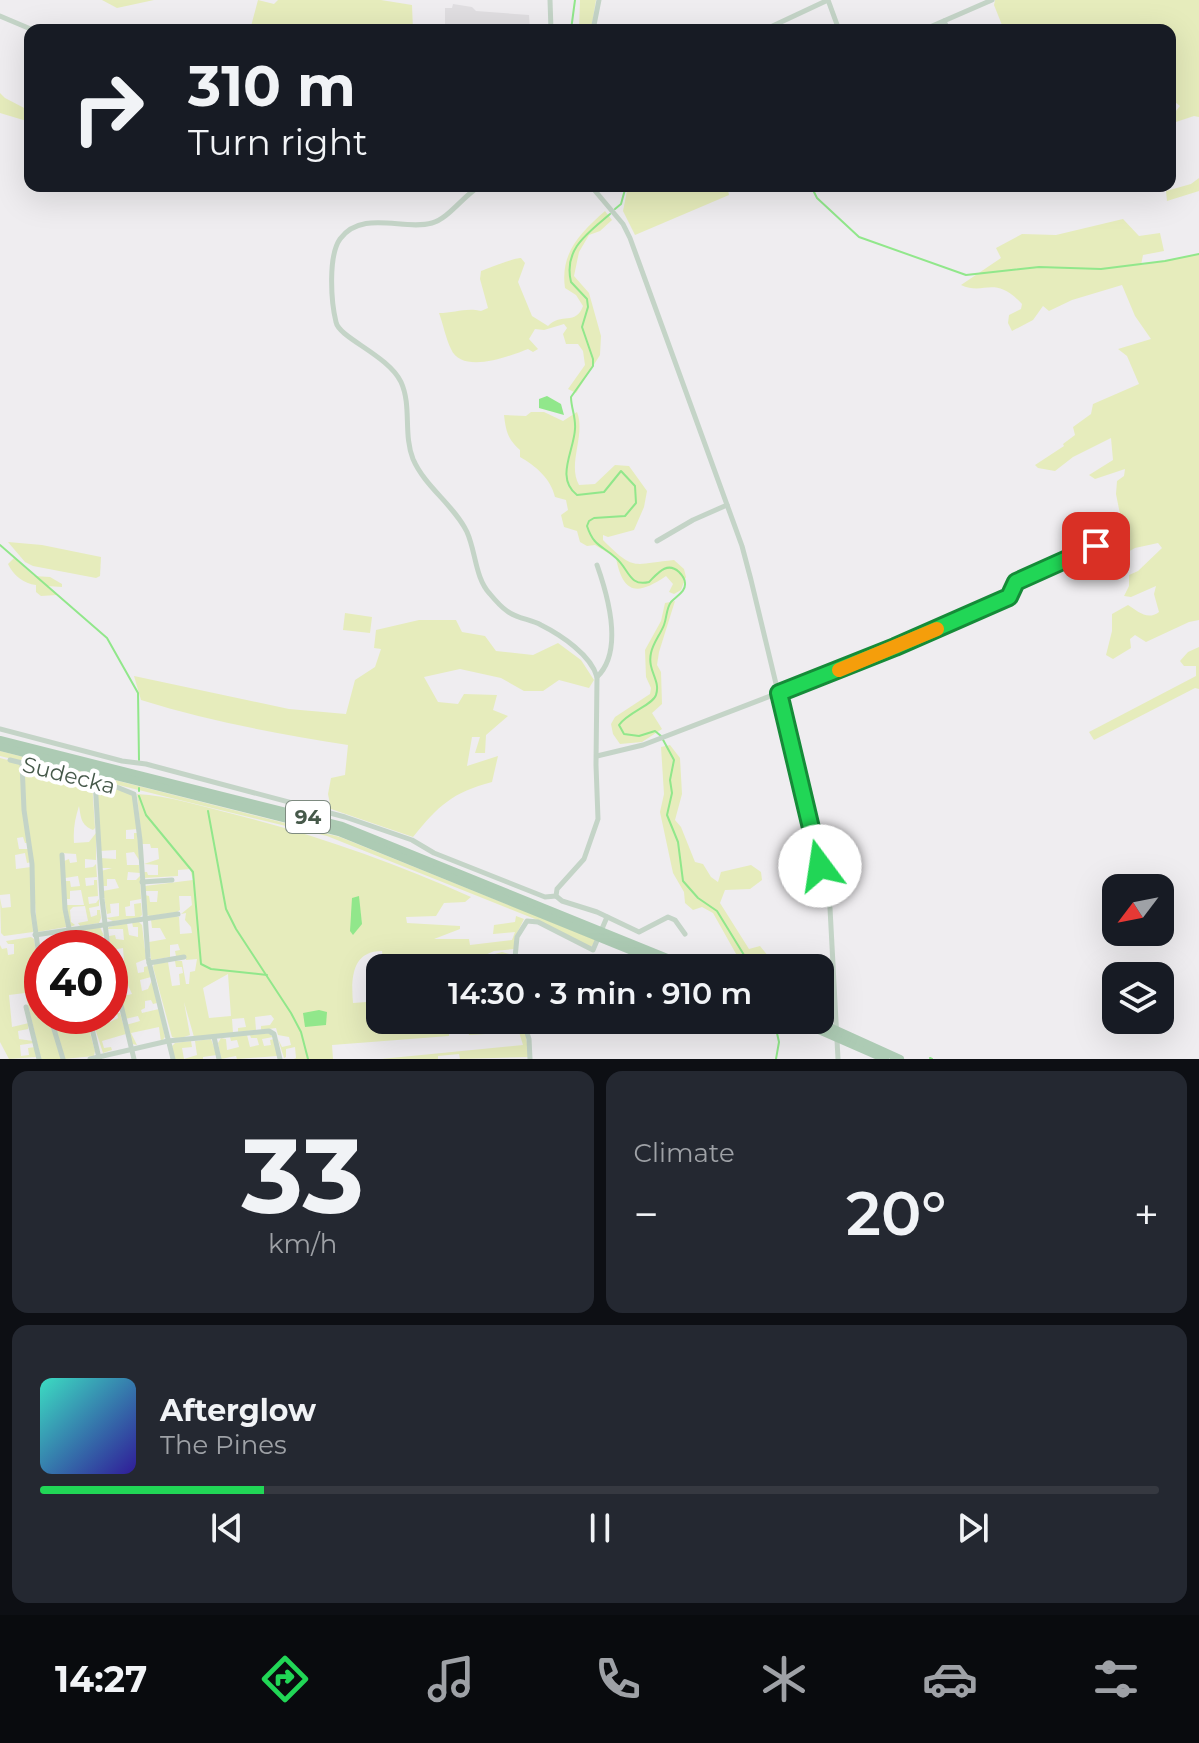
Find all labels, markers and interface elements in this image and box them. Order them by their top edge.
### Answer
text: 310 m [188,52,356,120]
icon: right [56,56,160,160]
text: Turn right [188,120,368,164]
pin [1062,512,1130,580]
icon: arrive [1074,524,1118,568]
street label: Sudecka [20,751,118,800]
road number: 94 [286,801,330,833]
position arrow [778,824,862,908]
north arrow [1102,874,1174,946]
map controls [1102,874,1174,1034]
speed limit sign: 40 [24,930,128,1034]
button: layers [1102,962,1174,1034]
text: 14:30 · 3 min · 910 m [448,975,752,1012]
text: 33 [241,1112,364,1239]
text: Climate [634,1137,735,1169]
text: 20° [846,1177,946,1250]
text: − [634,1187,659,1241]
text: + [1134,1187,1159,1241]
text: km/h [268,1228,337,1260]
text: Afterglow [160,1392,316,1429]
text: The Pines [160,1429,287,1461]
icon: previous [205,1506,249,1550]
icon: pause [578,1506,622,1550]
icon: next [951,1506,995,1550]
icon: directions [257,1651,313,1707]
icon: music [423,1651,479,1707]
icon: phone [590,1651,646,1707]
icon: climate [756,1651,812,1707]
icon: car [922,1651,978,1707]
icon: filters [1088,1651,1144,1707]
text: 14:27 [55,1657,147,1701]

